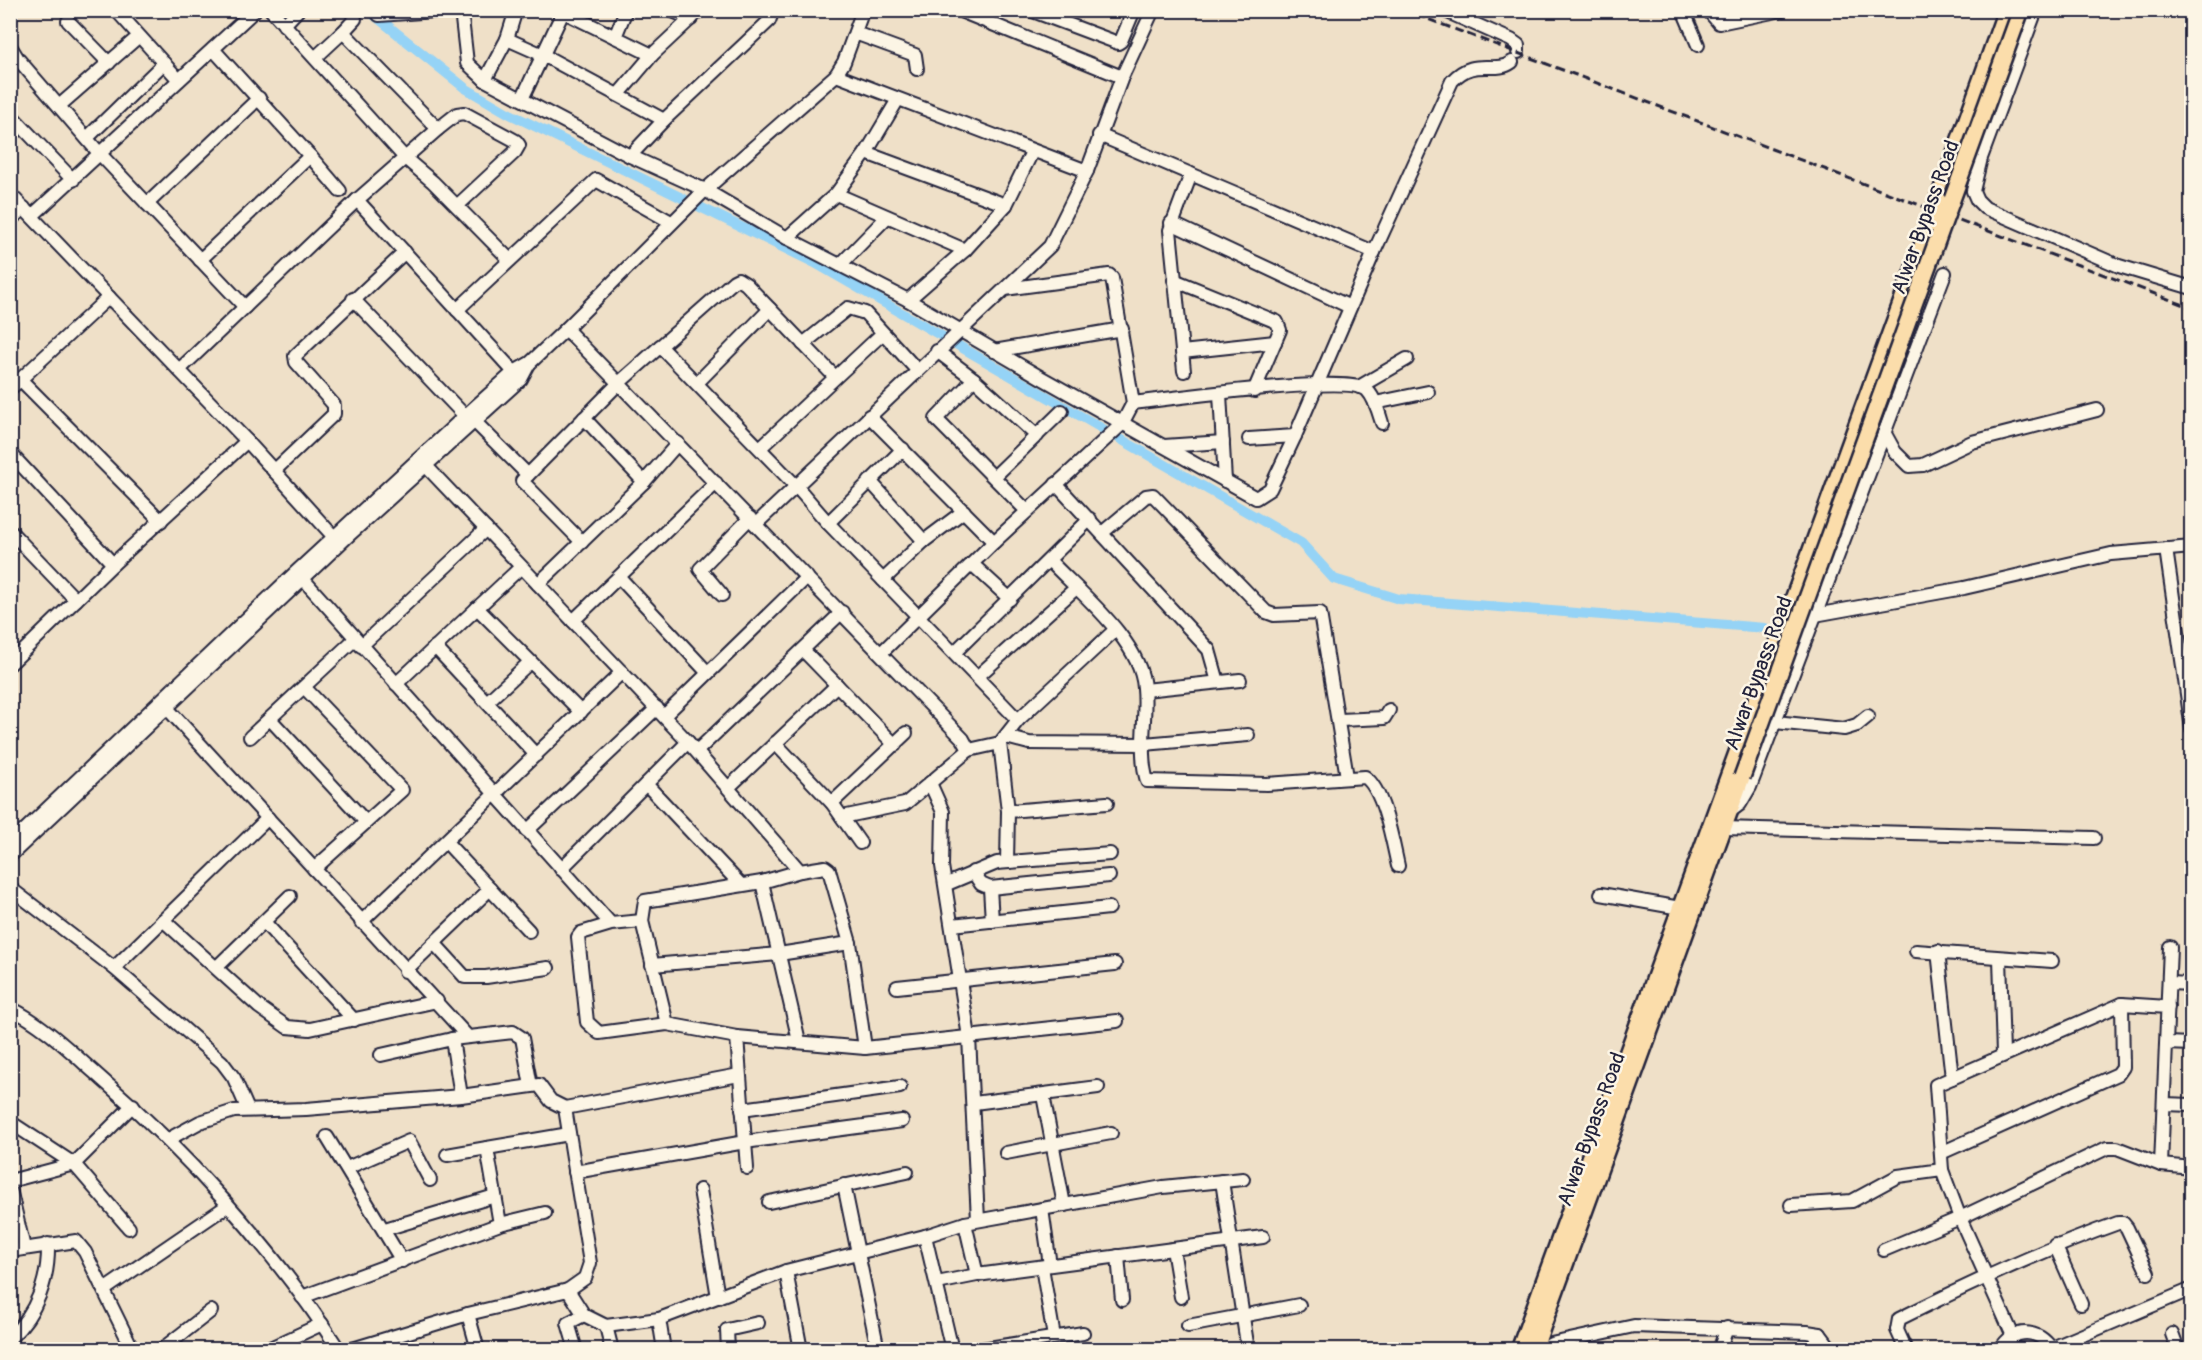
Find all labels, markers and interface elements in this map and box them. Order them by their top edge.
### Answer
street label: Alwar Bypass Road [1885,136,1966,298]
street label: Alwar Bypass Road [1718,592,1799,754]
street label: Alwar Bypass Road [1551,1048,1632,1210]

